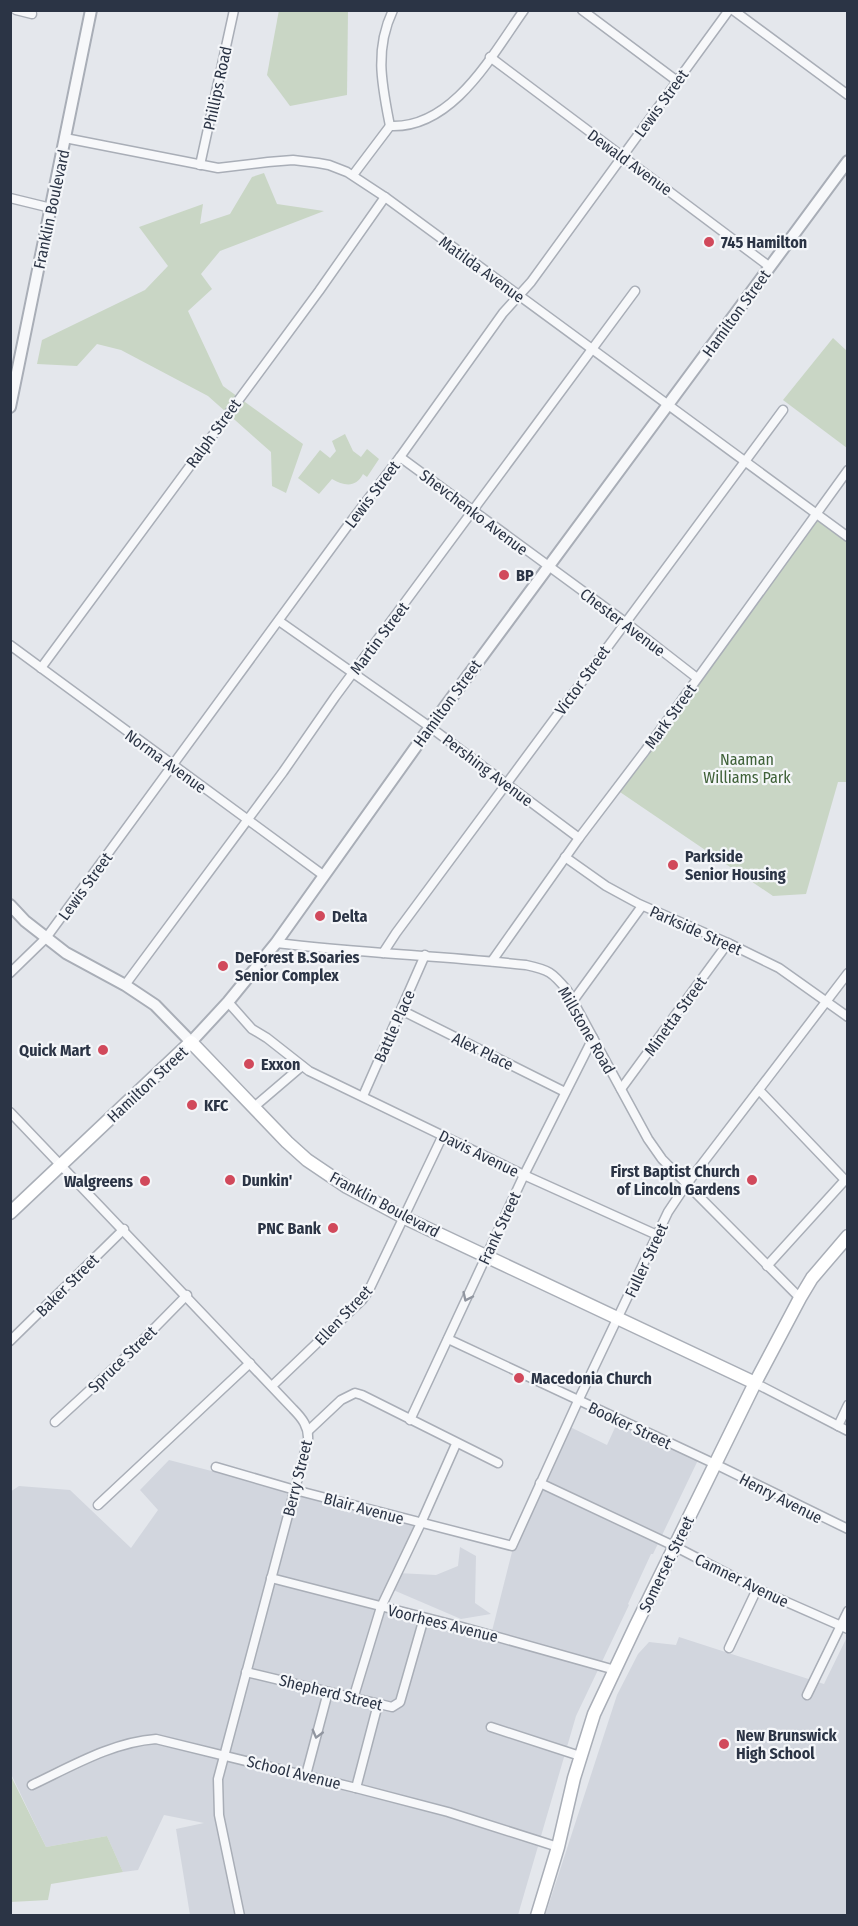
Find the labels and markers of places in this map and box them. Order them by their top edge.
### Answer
place label: 745 Hamilton [721,233,807,252]
marker: 745 Hamilton [702,235,716,249]
place label: BP [516,566,534,585]
marker: BP [497,568,511,582]
place label: Parkside Senior Housing [685,847,786,884]
marker: Parkside Senior Housing [666,858,680,872]
place label: Delta [332,907,367,926]
marker: Delta [313,909,327,923]
place label: DeForest B.Soaries Senior Complex [235,948,360,985]
marker: DeForest B.Soaries Senior Complex [216,959,230,973]
place label: Quick Mart [19,1041,91,1060]
marker: Quick Mart [96,1043,110,1057]
place label: Exxon [261,1055,300,1074]
marker: Exxon [242,1057,256,1071]
place label: KFC [204,1096,229,1115]
marker: KFC [185,1098,199,1112]
place label: First Baptist Church of Lincoln Gardens [610,1162,740,1199]
place label: Dunkin' [242,1171,292,1190]
place label: Walgreens [64,1172,133,1191]
marker: Dunkin' [223,1173,237,1187]
marker: First Baptist Church of Lincoln Gardens [745,1173,759,1187]
marker: Walgreens [138,1174,152,1188]
place label: PNC Bank [258,1219,322,1238]
marker: PNC Bank [326,1221,340,1235]
place label: Macedonia Church [531,1369,652,1388]
marker: Macedonia Church [512,1371,526,1385]
place label: New Brunswick High School [736,1726,837,1763]
marker: New Brunswick High School [717,1737,731,1751]

